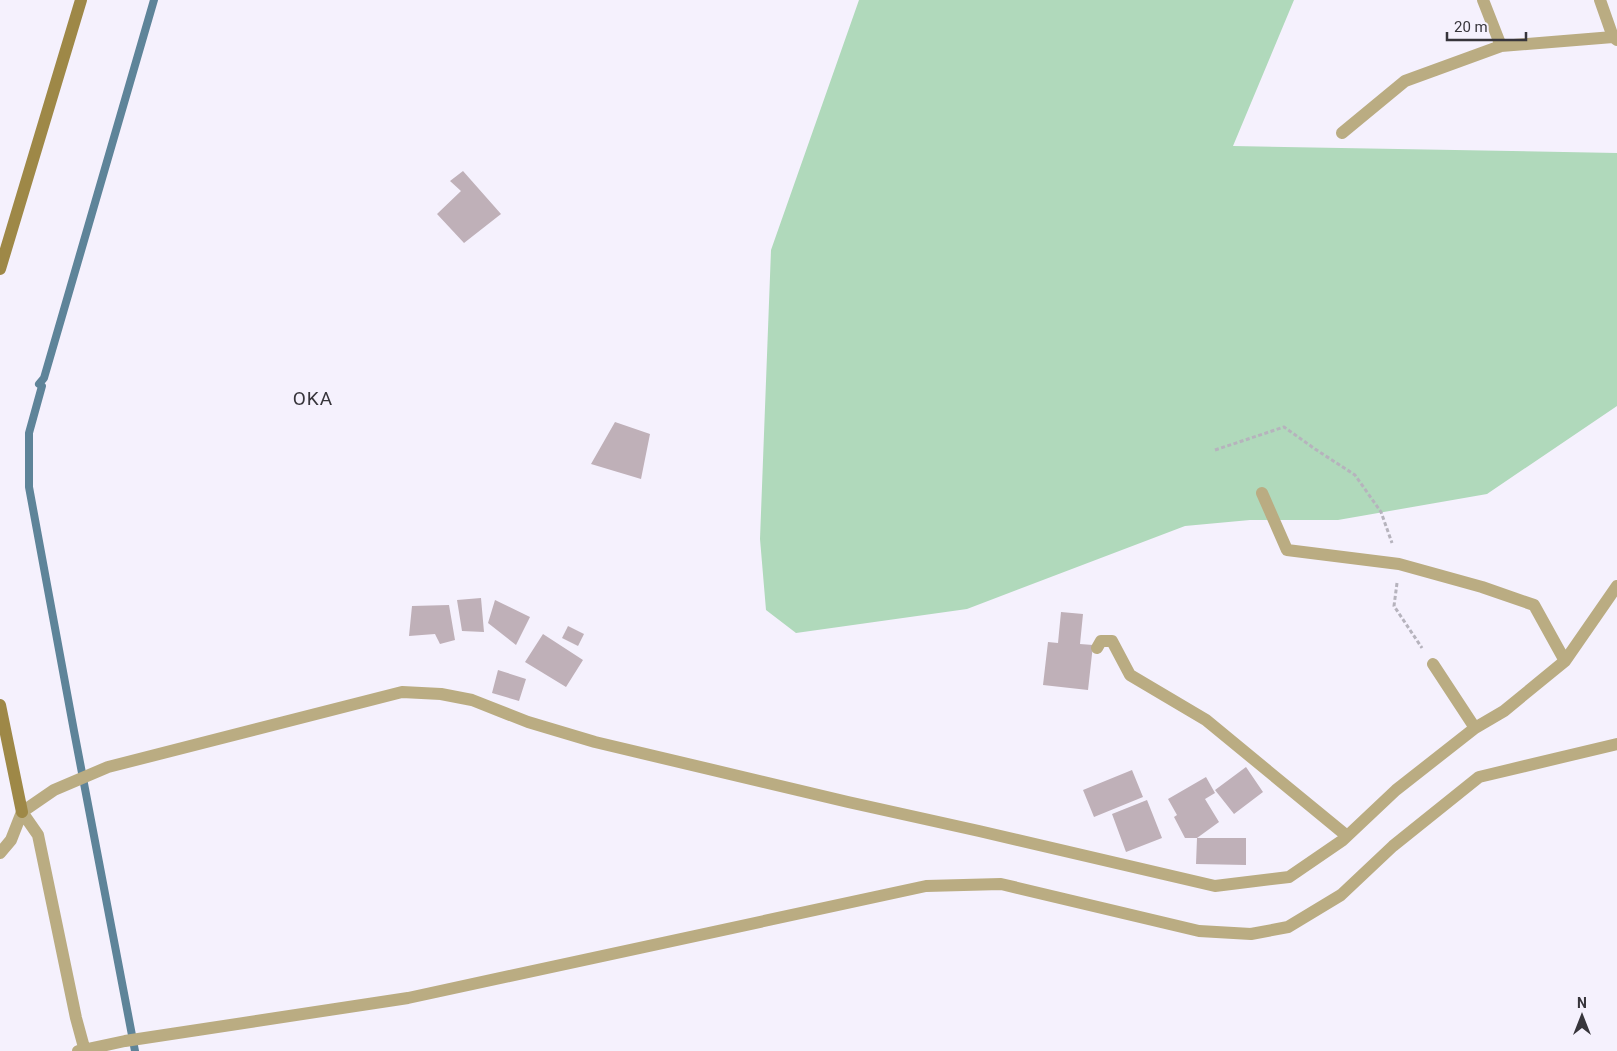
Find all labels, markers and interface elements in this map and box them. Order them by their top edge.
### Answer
scale bar [1447,10,1526,42]
text: 20 m [1454,18,1488,36]
district label: OKA [293,387,333,410]
north arrow [1557,991,1607,1041]
text: N [1577,995,1587,1011]

